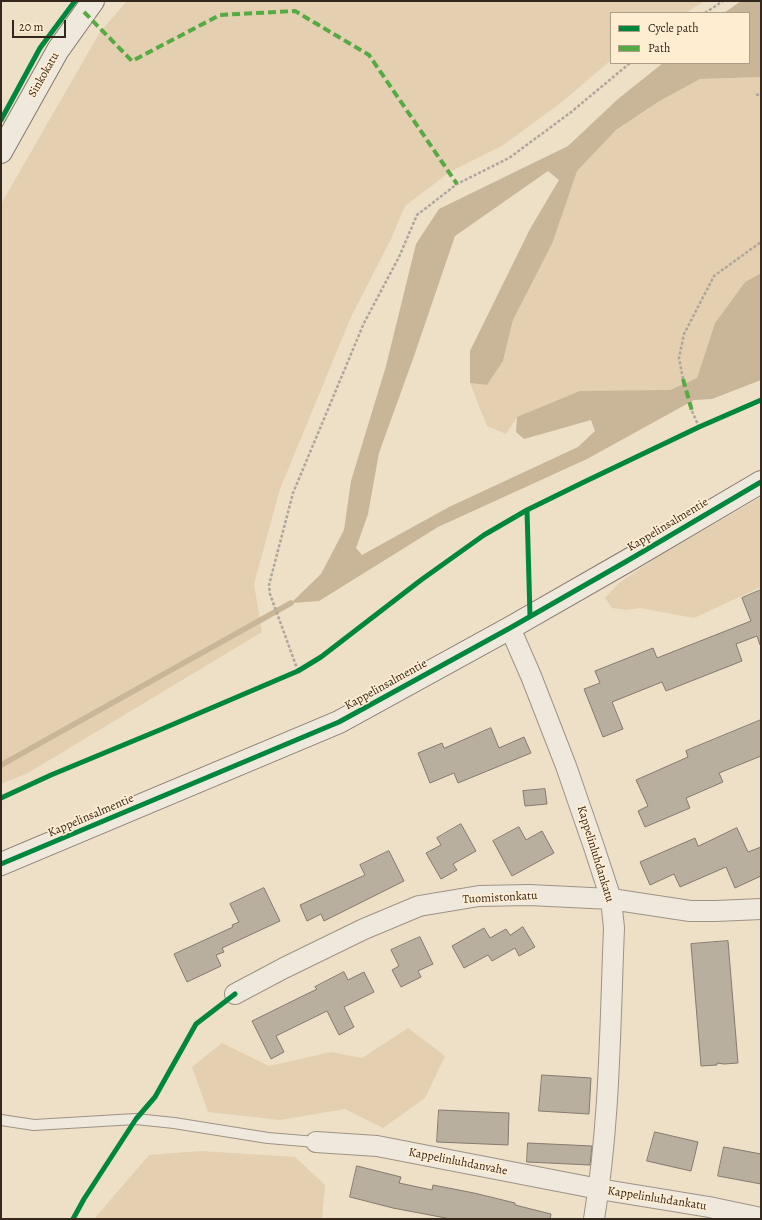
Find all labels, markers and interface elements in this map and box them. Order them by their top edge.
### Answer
scale bar [14,12,68,38]
legend [610,12,750,64]
text: 20 m [19,19,43,35]
text: Cycle path [648,20,699,36]
text: Path [648,40,670,56]
street label: Sinkokatu [25,50,63,100]
street label: Kappelinsalmentie [625,495,711,555]
street label: Kappelinsalmentie [342,656,430,714]
street label: Kappelinsalmentie [46,791,136,841]
street label: Kappelinluhdankatu [573,804,617,904]
street label: Tuomistonkatu [462,889,538,907]
street label: Kappelinluhdanvahe [407,1145,509,1179]
street label: Kappelinluhdankatu [606,1184,708,1214]

